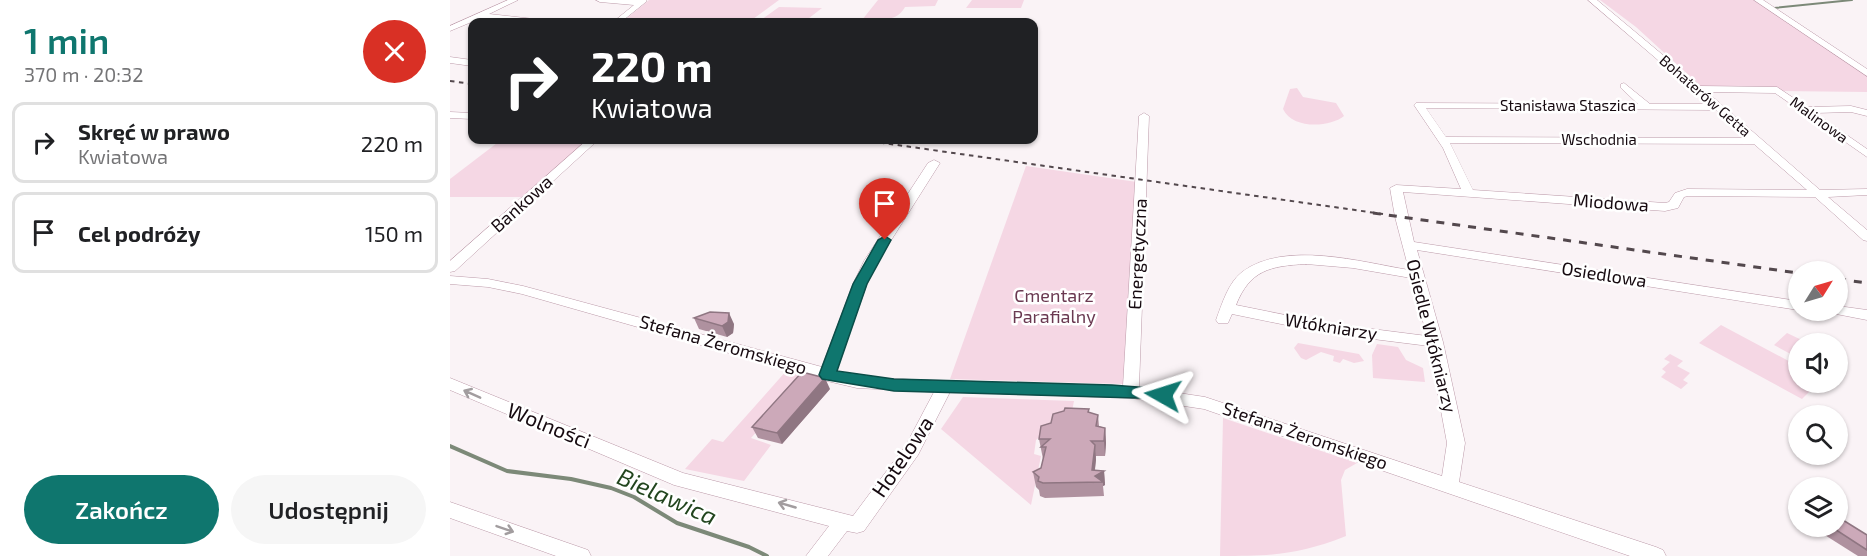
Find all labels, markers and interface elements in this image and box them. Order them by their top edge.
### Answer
text: 1 min [24,18,109,61]
button: close [363,20,426,83]
text: 220 m [591,40,712,90]
icon: right [492,42,570,120]
street label: Bohaterów Getta [1656,51,1755,140]
text: 370 m · 20:32 [24,62,143,86]
text: Kwiatowa [591,91,713,123]
street label: Malinowa [1787,92,1852,146]
street label: Stanisława Staszica [1500,96,1636,114]
text: Skręć w prawo [78,118,230,144]
icon: right [27,126,60,159]
text: 220 m [361,130,423,156]
street label: Wschodnia [1561,130,1637,148]
text: Kwiatowa [78,144,168,168]
street label: Bankowa [486,170,557,237]
pin [859,178,910,240]
icon: arrive [868,187,901,220]
street label: Miodowa [1573,188,1650,216]
street label: Energetyczna [1123,198,1151,310]
icon: arrive [27,216,60,249]
text: Cel podróży [78,220,200,246]
text: 150 m [365,220,423,246]
street label: Osiedlowa [1560,256,1648,292]
street label: Osiedle Włókniarzy [1402,257,1462,415]
north arrow [1788,261,1848,321]
map controls [1788,261,1848,537]
park label: Cmentarz Parafialny [1012,284,1096,327]
street label: Włókniarzy [1283,308,1379,344]
street label: Stefana Żeromskiego [637,310,809,378]
button: sound [1788,333,1848,393]
position arrow [1131,363,1195,427]
one-way arrow [464,388,482,399]
street label: Stefana Żeromskiego [1220,396,1391,474]
street label: Wolności [504,397,595,453]
button: search [1788,405,1848,465]
street label: Hotelowa [866,411,938,501]
water label: Bielawica [613,461,722,530]
button: Zakończ [24,475,219,544]
button: Udostępnij [231,475,426,544]
button: layers [1788,477,1848,537]
one-way arrow [778,499,797,511]
one-way arrow [495,524,514,535]

